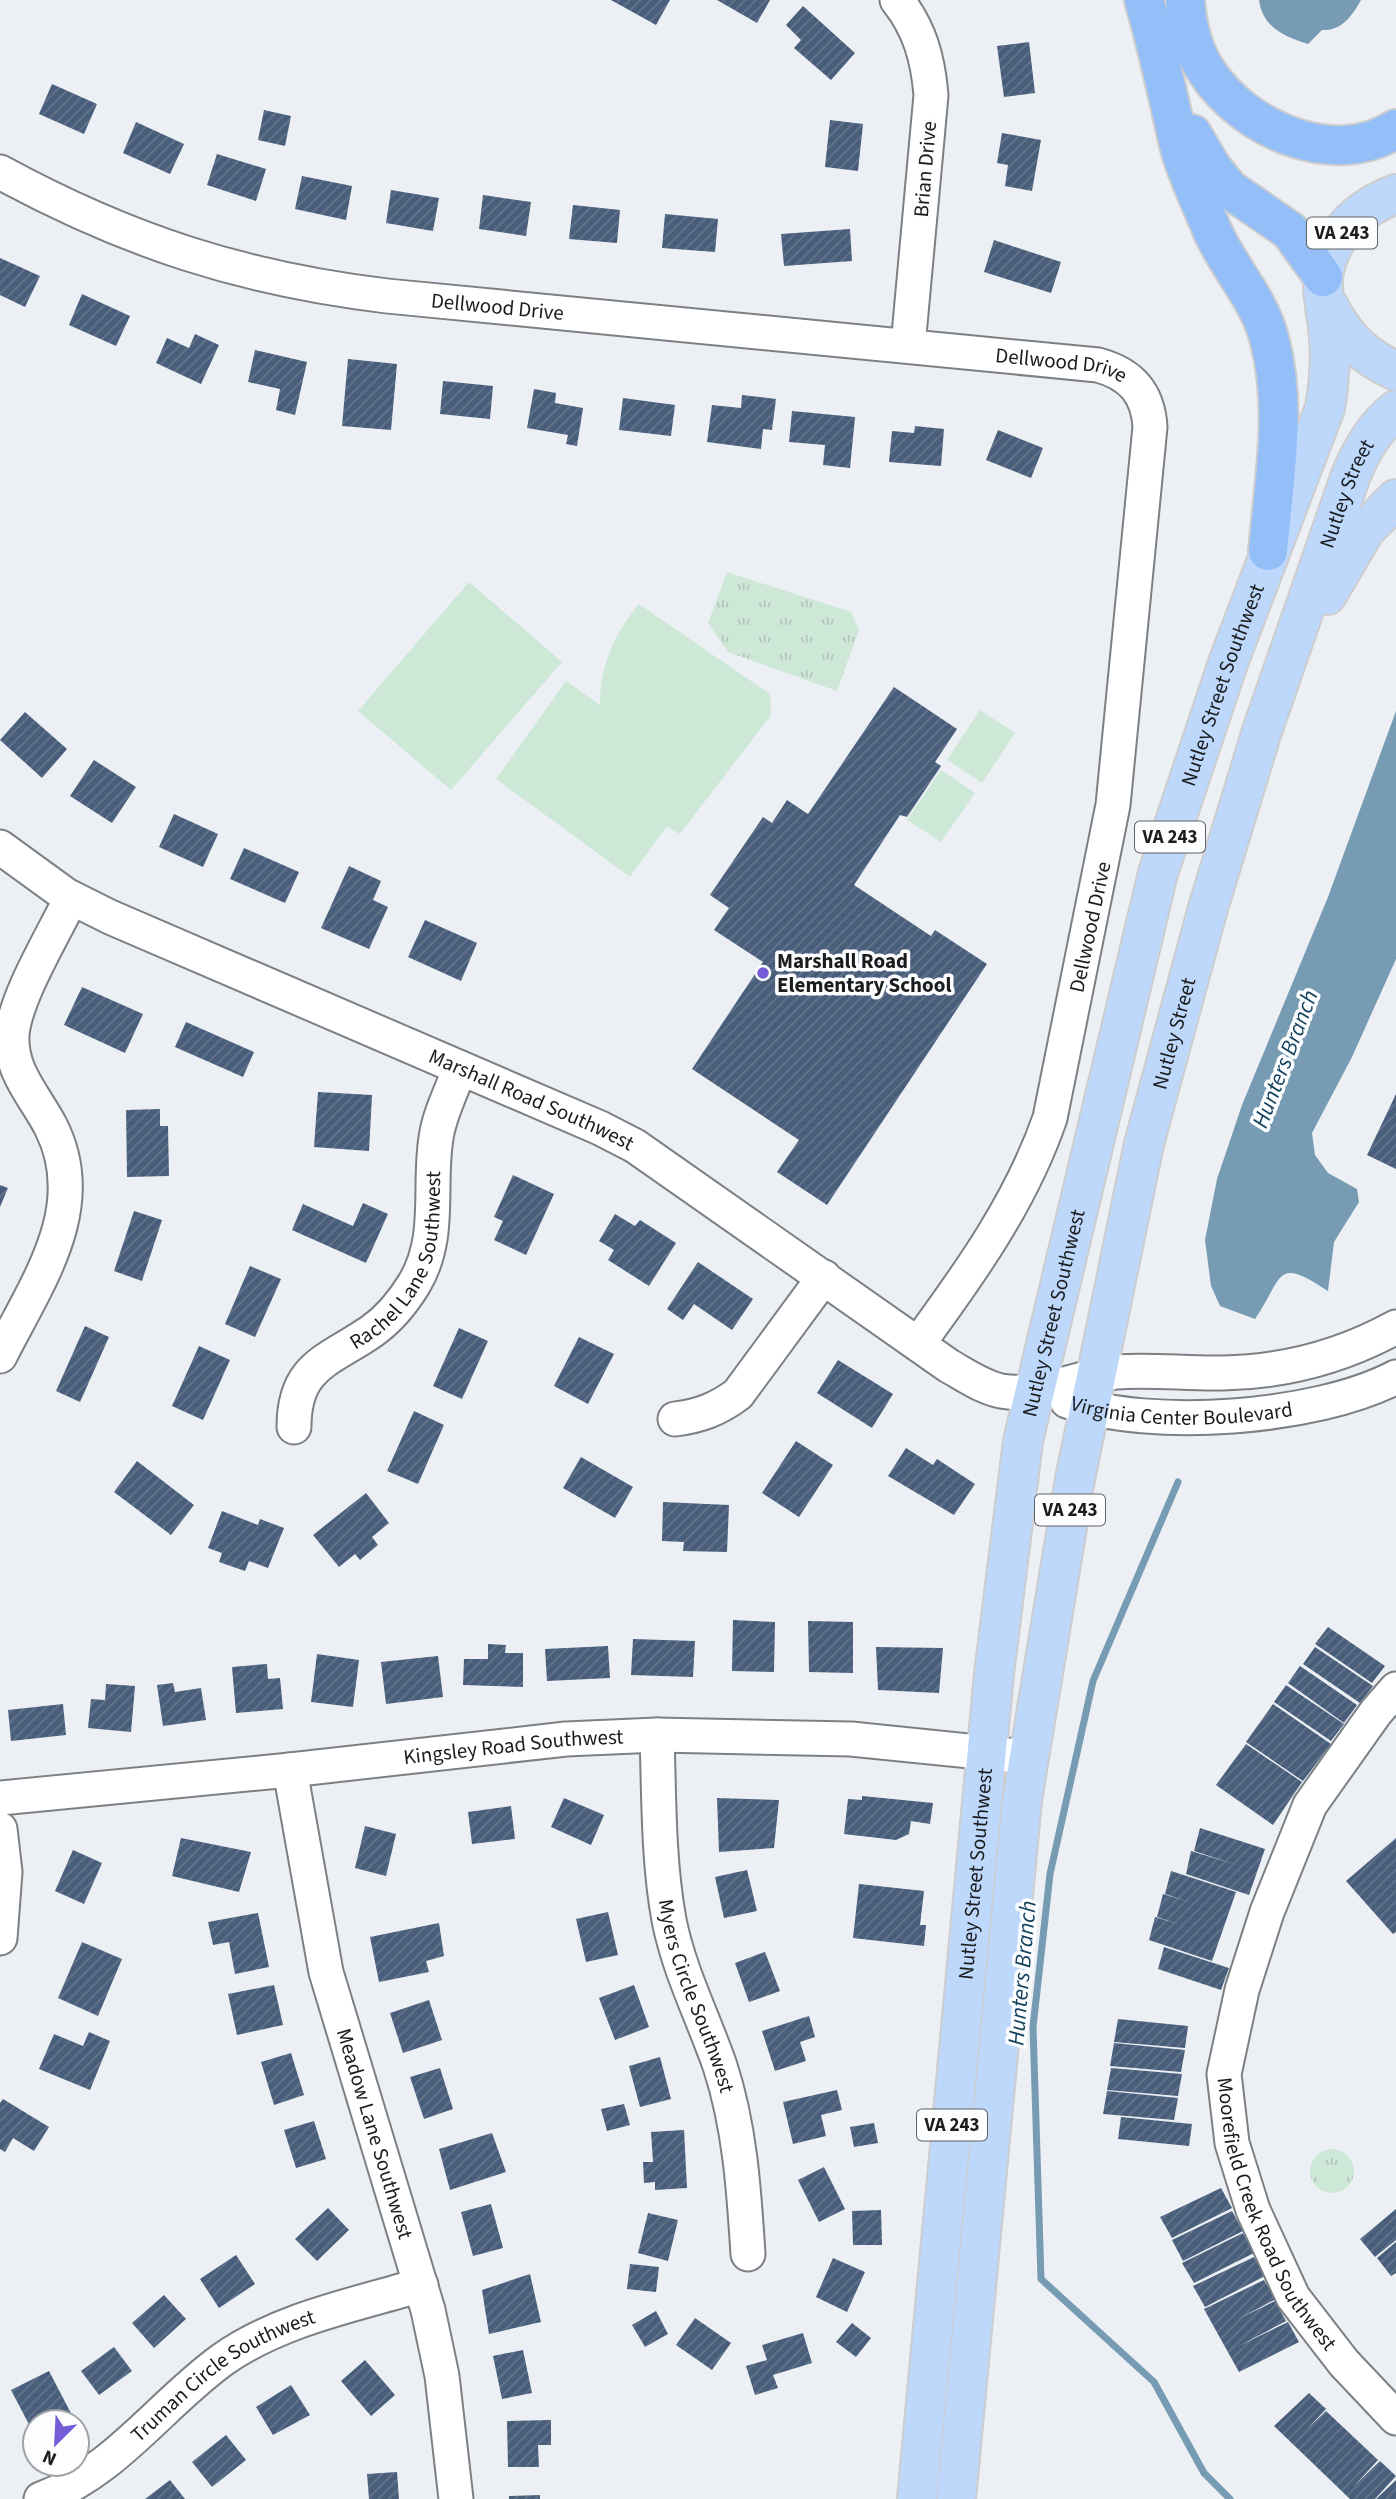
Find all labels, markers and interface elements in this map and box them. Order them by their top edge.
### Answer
street label: Brian Drive [906,120,944,218]
road number: VA 243 [1307,218,1377,248]
street label: Dellwood Drive [430,285,565,328]
street label: Dellwood Drive [994,340,1133,390]
street label: Nutley Street [1312,433,1381,552]
street label: Nutley Street Southwest [1173,579,1272,790]
road number: VA 243 [1135,822,1205,852]
street label: Dellwood Drive [1061,859,1119,995]
place label: Marshall Road Elementary School [777,946,951,1000]
marker: Marshall Road Elementary School [755,965,771,981]
street label: Nutley Street [1144,974,1203,1093]
water label: Hunters Branch [1244,985,1326,1133]
street label: Marshall Road Southwest [424,1041,639,1158]
street label: Rachel Lane Southwest [344,1171,448,1357]
street label: Nutley Street Southwest [1014,1206,1093,1420]
street label: Virginia Center Boulevard [1067,1388,1295,1433]
road number: VA 243 [1035,1494,1105,1526]
street label: Kingsley Road Southwest [402,1721,624,1772]
street label: Nutley Street Southwest [951,1767,1000,1981]
street label: Myers Circle Southwest [651,1897,742,2096]
water label: Hunters Branch [999,1899,1045,2047]
street label: Meadow Lane Southwest [329,2025,421,2243]
street label: Moorefield Creek Road Southwest [1209,2076,1344,2357]
road number: VA 243 [917,2110,987,2140]
street label: Truman Circle Southwest [124,2302,319,2449]
north arrow [21,2408,91,2478]
text: N [38,2442,61,2472]

